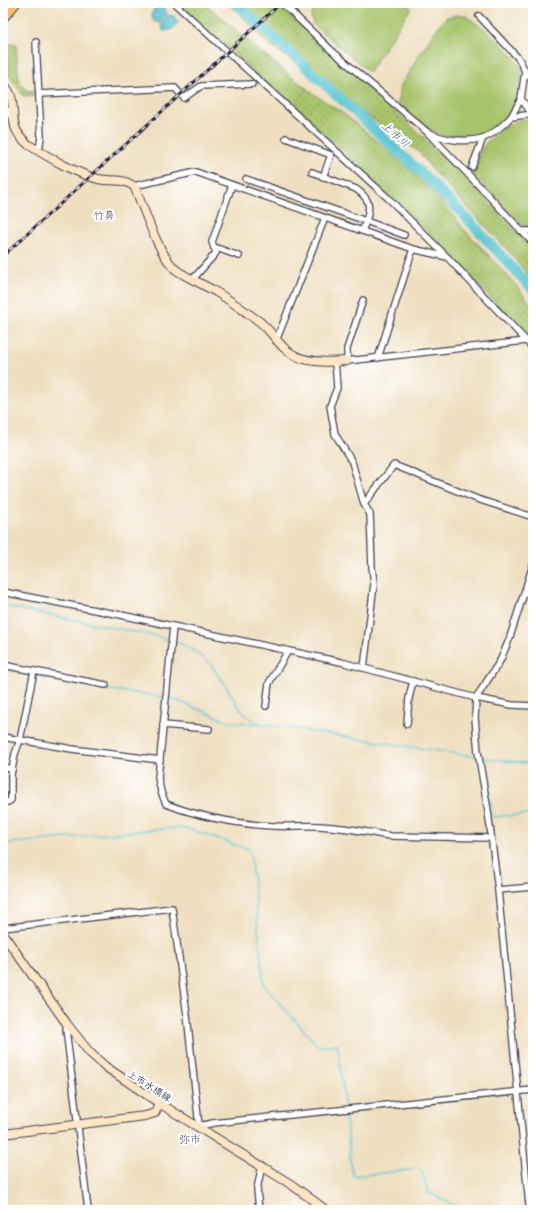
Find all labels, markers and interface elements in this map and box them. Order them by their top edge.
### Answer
water label: 上市川 [378,117,414,151]
district label: 竹鼻 [93,206,115,223]
street label: 上市水橋線 [125,1065,175,1105]
district label: 弥市 [179,1130,201,1147]

